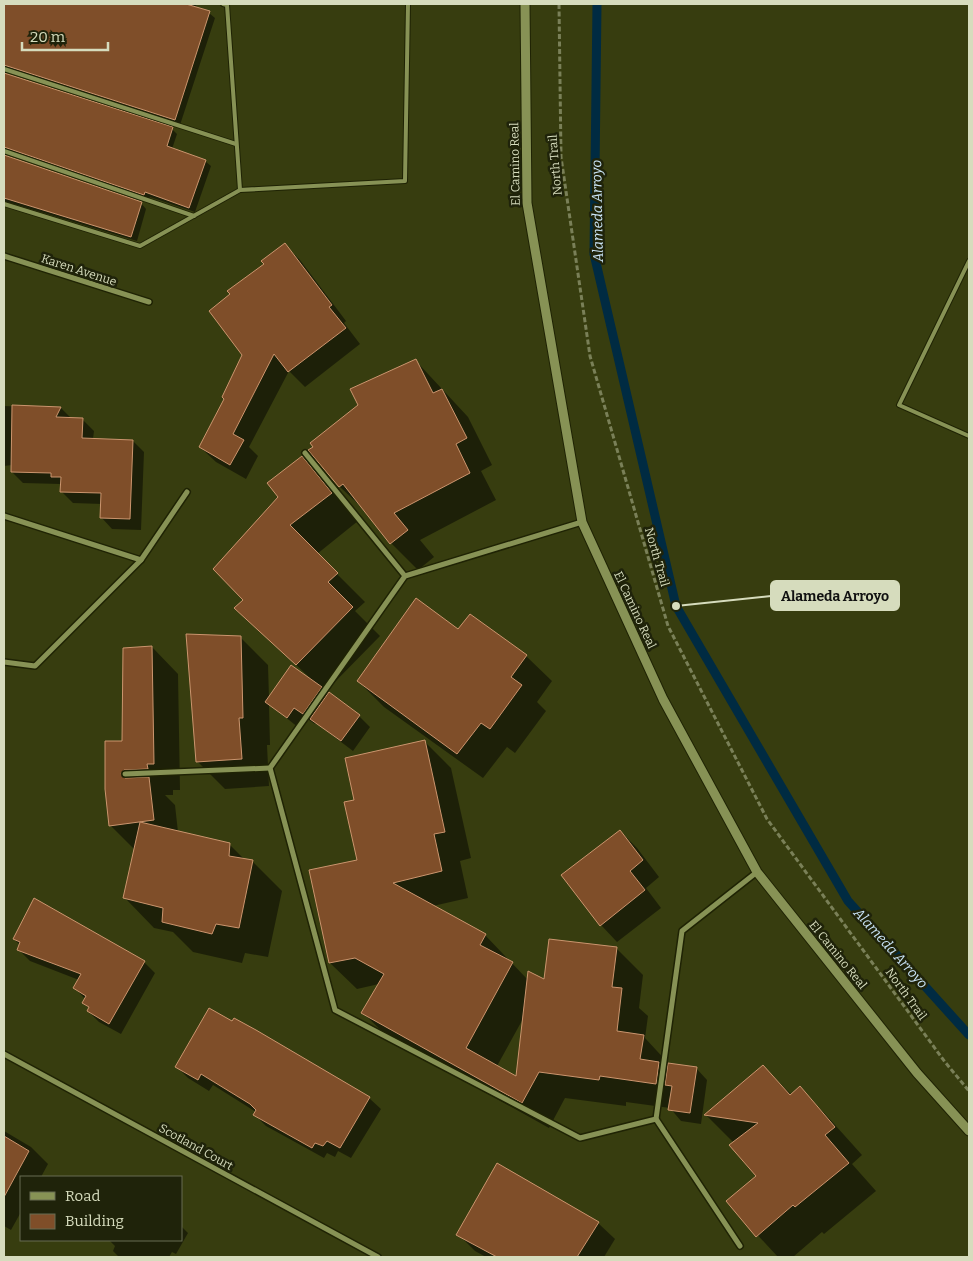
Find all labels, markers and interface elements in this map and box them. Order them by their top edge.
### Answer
scale bar [22,20,109,52]
text: 20 m [30,28,66,46]
street label: El Camino Real [507,122,523,206]
street label: North Trail [545,134,565,196]
water label: Alameda Arroyo [588,160,607,263]
street label: Karen Avenue [40,251,118,289]
street label: North Trail [642,526,672,589]
street label: El Camino Real [611,569,659,651]
callout: Alameda Arroyo [771,581,899,610]
text: Alameda Arroyo [781,588,889,605]
water label: Alameda Arroyo [849,904,931,992]
street label: El Camino Real [806,918,870,992]
street label: North Trail [882,965,930,1023]
street label: Scotland Court [157,1121,236,1173]
legend [20,1176,182,1241]
text: Road [65,1187,100,1205]
text: Building [65,1212,124,1230]

